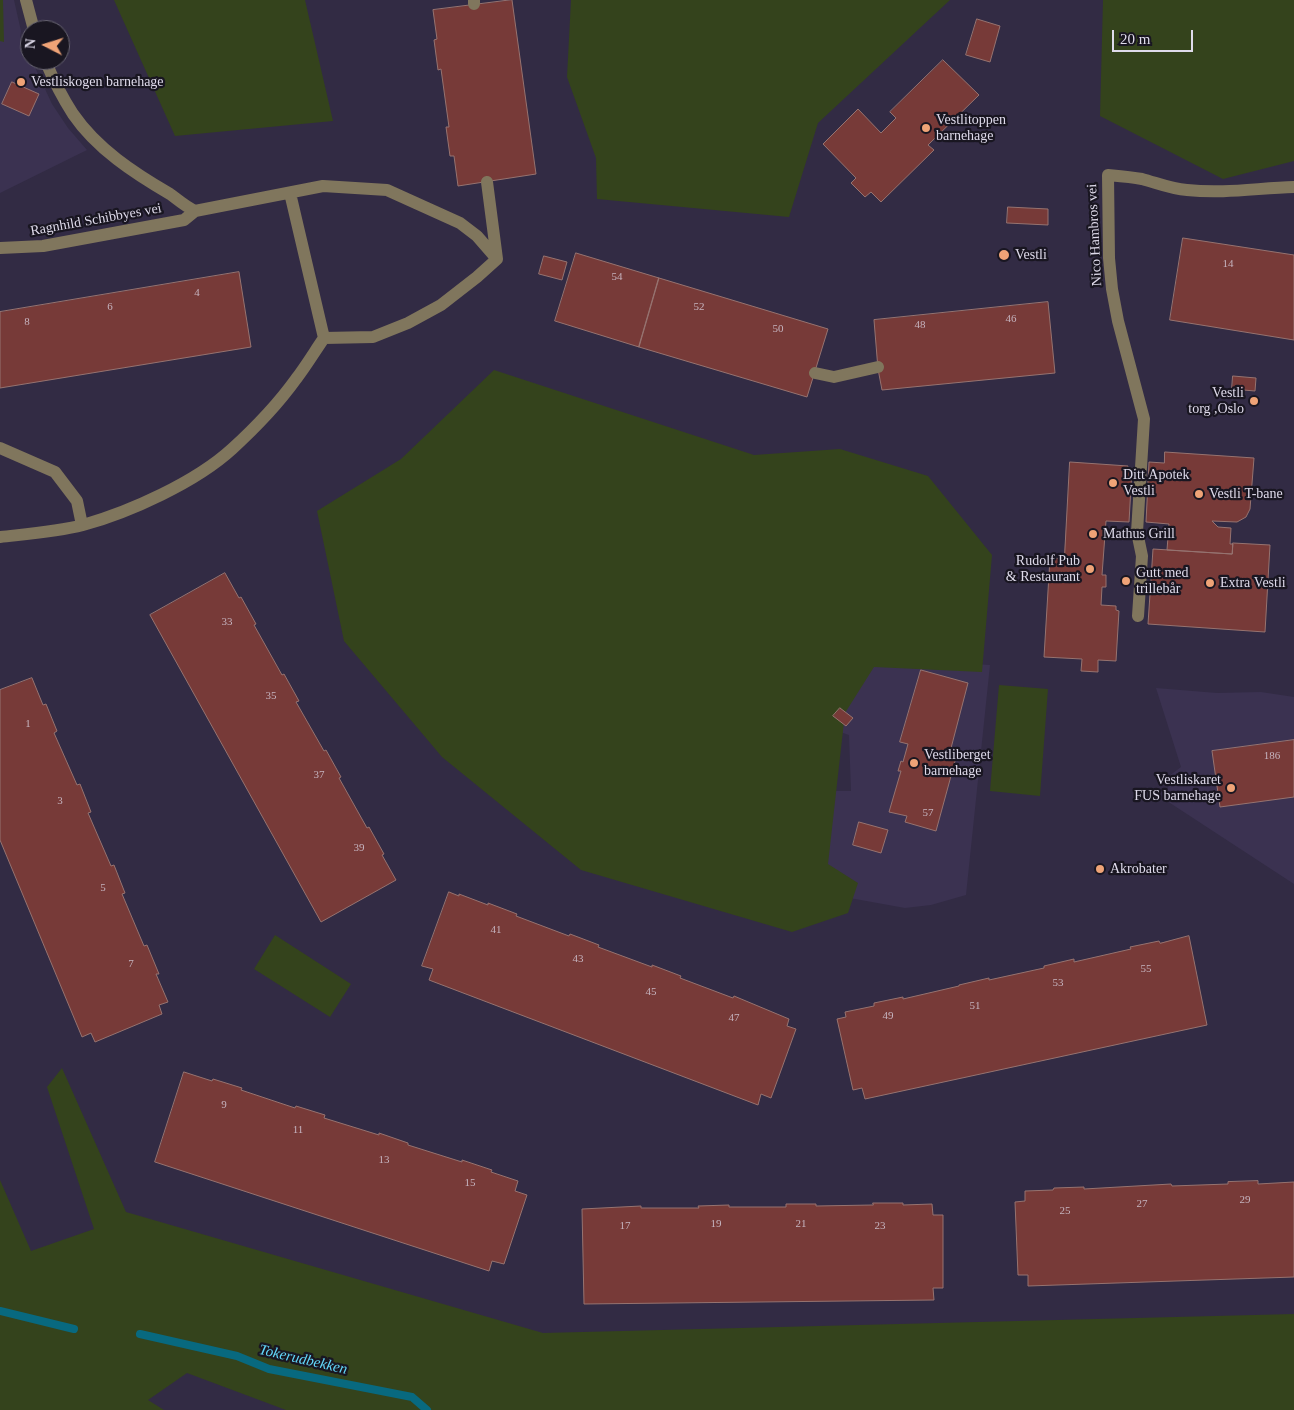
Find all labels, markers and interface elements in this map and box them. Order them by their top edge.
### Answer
north arrow [20,20,70,70]
scale bar [1114,20,1195,52]
text: 20 m [1120,31,1150,47]
text: N [23,38,38,49]
place label: Vestliskogen barnehage [31,74,164,90]
marker: Vestliskogen barnehage [15,76,27,88]
place label: Vestlitoppen barnehage [936,112,1006,144]
marker: Vestlitoppen barnehage [920,122,932,134]
street label: Nico Hambros vei [1084,183,1106,287]
street label: Ragnhild Schibbyes vei [29,200,163,240]
place label: Vestli [1015,247,1047,263]
marker: Vestli [997,248,1011,262]
house number: 14 [1222,257,1234,271]
house number: 54 [612,270,622,284]
house number: 4 [194,286,200,300]
house number: 6 [107,300,113,314]
house number: 52 [694,300,704,314]
house number: 46 [1006,312,1016,326]
house number: 8 [24,315,30,329]
house number: 48 [914,318,926,332]
house number: 50 [772,322,784,336]
place label: Vestli torg ,Oslo [1188,385,1244,418]
marker: Vestli torg ,Oslo [1248,395,1260,407]
place label: Ditt Apotek Vestli [1123,467,1189,500]
marker: Ditt Apotek Vestli [1107,477,1119,489]
place label: Vestli T-bane [1209,486,1283,502]
marker: Vestli T-bane [1193,488,1205,500]
place label: Mathus Grill [1103,526,1175,542]
marker: Mathus Grill [1087,528,1099,540]
place label: Rudolf Pub & Restaurant [1006,553,1080,586]
marker: Rudolf Pub & Restaurant [1084,563,1096,575]
place label: Gutt med trillebår [1136,565,1188,598]
marker: Gutt med trillebår [1120,575,1132,587]
place label: Extra Vestli [1220,575,1286,591]
marker: Extra Vestli [1204,577,1216,589]
house number: 33 [222,615,232,629]
house number: 35 [266,689,276,703]
house number: 1 [25,717,31,731]
place label: Vestliberget barnehage [924,747,991,780]
house number: 186 [1264,749,1280,763]
marker: Vestliberget barnehage [908,757,920,769]
house number: 37 [314,768,324,782]
place label: Vestliskaret FUS barnehage [1134,772,1221,804]
marker: Vestliskaret FUS barnehage [1225,782,1237,794]
house number: 3 [57,794,63,808]
house number: 57 [922,806,934,820]
house number: 39 [354,841,364,855]
place label: Akrobater [1110,861,1167,877]
marker: Akrobater [1094,863,1106,875]
house number: 5 [100,881,106,895]
house number: 41 [491,923,502,937]
house number: 43 [572,952,584,966]
house number: 7 [128,957,134,971]
house number: 55 [1140,962,1152,976]
house number: 53 [1052,976,1064,990]
house number: 45 [646,985,656,999]
house number: 51 [970,999,980,1013]
house number: 49 [882,1009,894,1023]
house number: 47 [729,1011,740,1025]
house number: 9 [221,1098,227,1112]
house number: 11 [293,1123,303,1137]
house number: 13 [378,1153,389,1167]
house number: 15 [464,1176,476,1190]
house number: 29 [1240,1193,1250,1207]
house number: 27 [1136,1197,1148,1211]
house number: 25 [1060,1204,1070,1218]
house number: 19 [710,1217,721,1231]
house number: 21 [796,1217,806,1231]
house number: 17 [620,1219,630,1233]
house number: 23 [874,1219,886,1233]
water label: Tokerudbekken [257,1341,349,1379]

